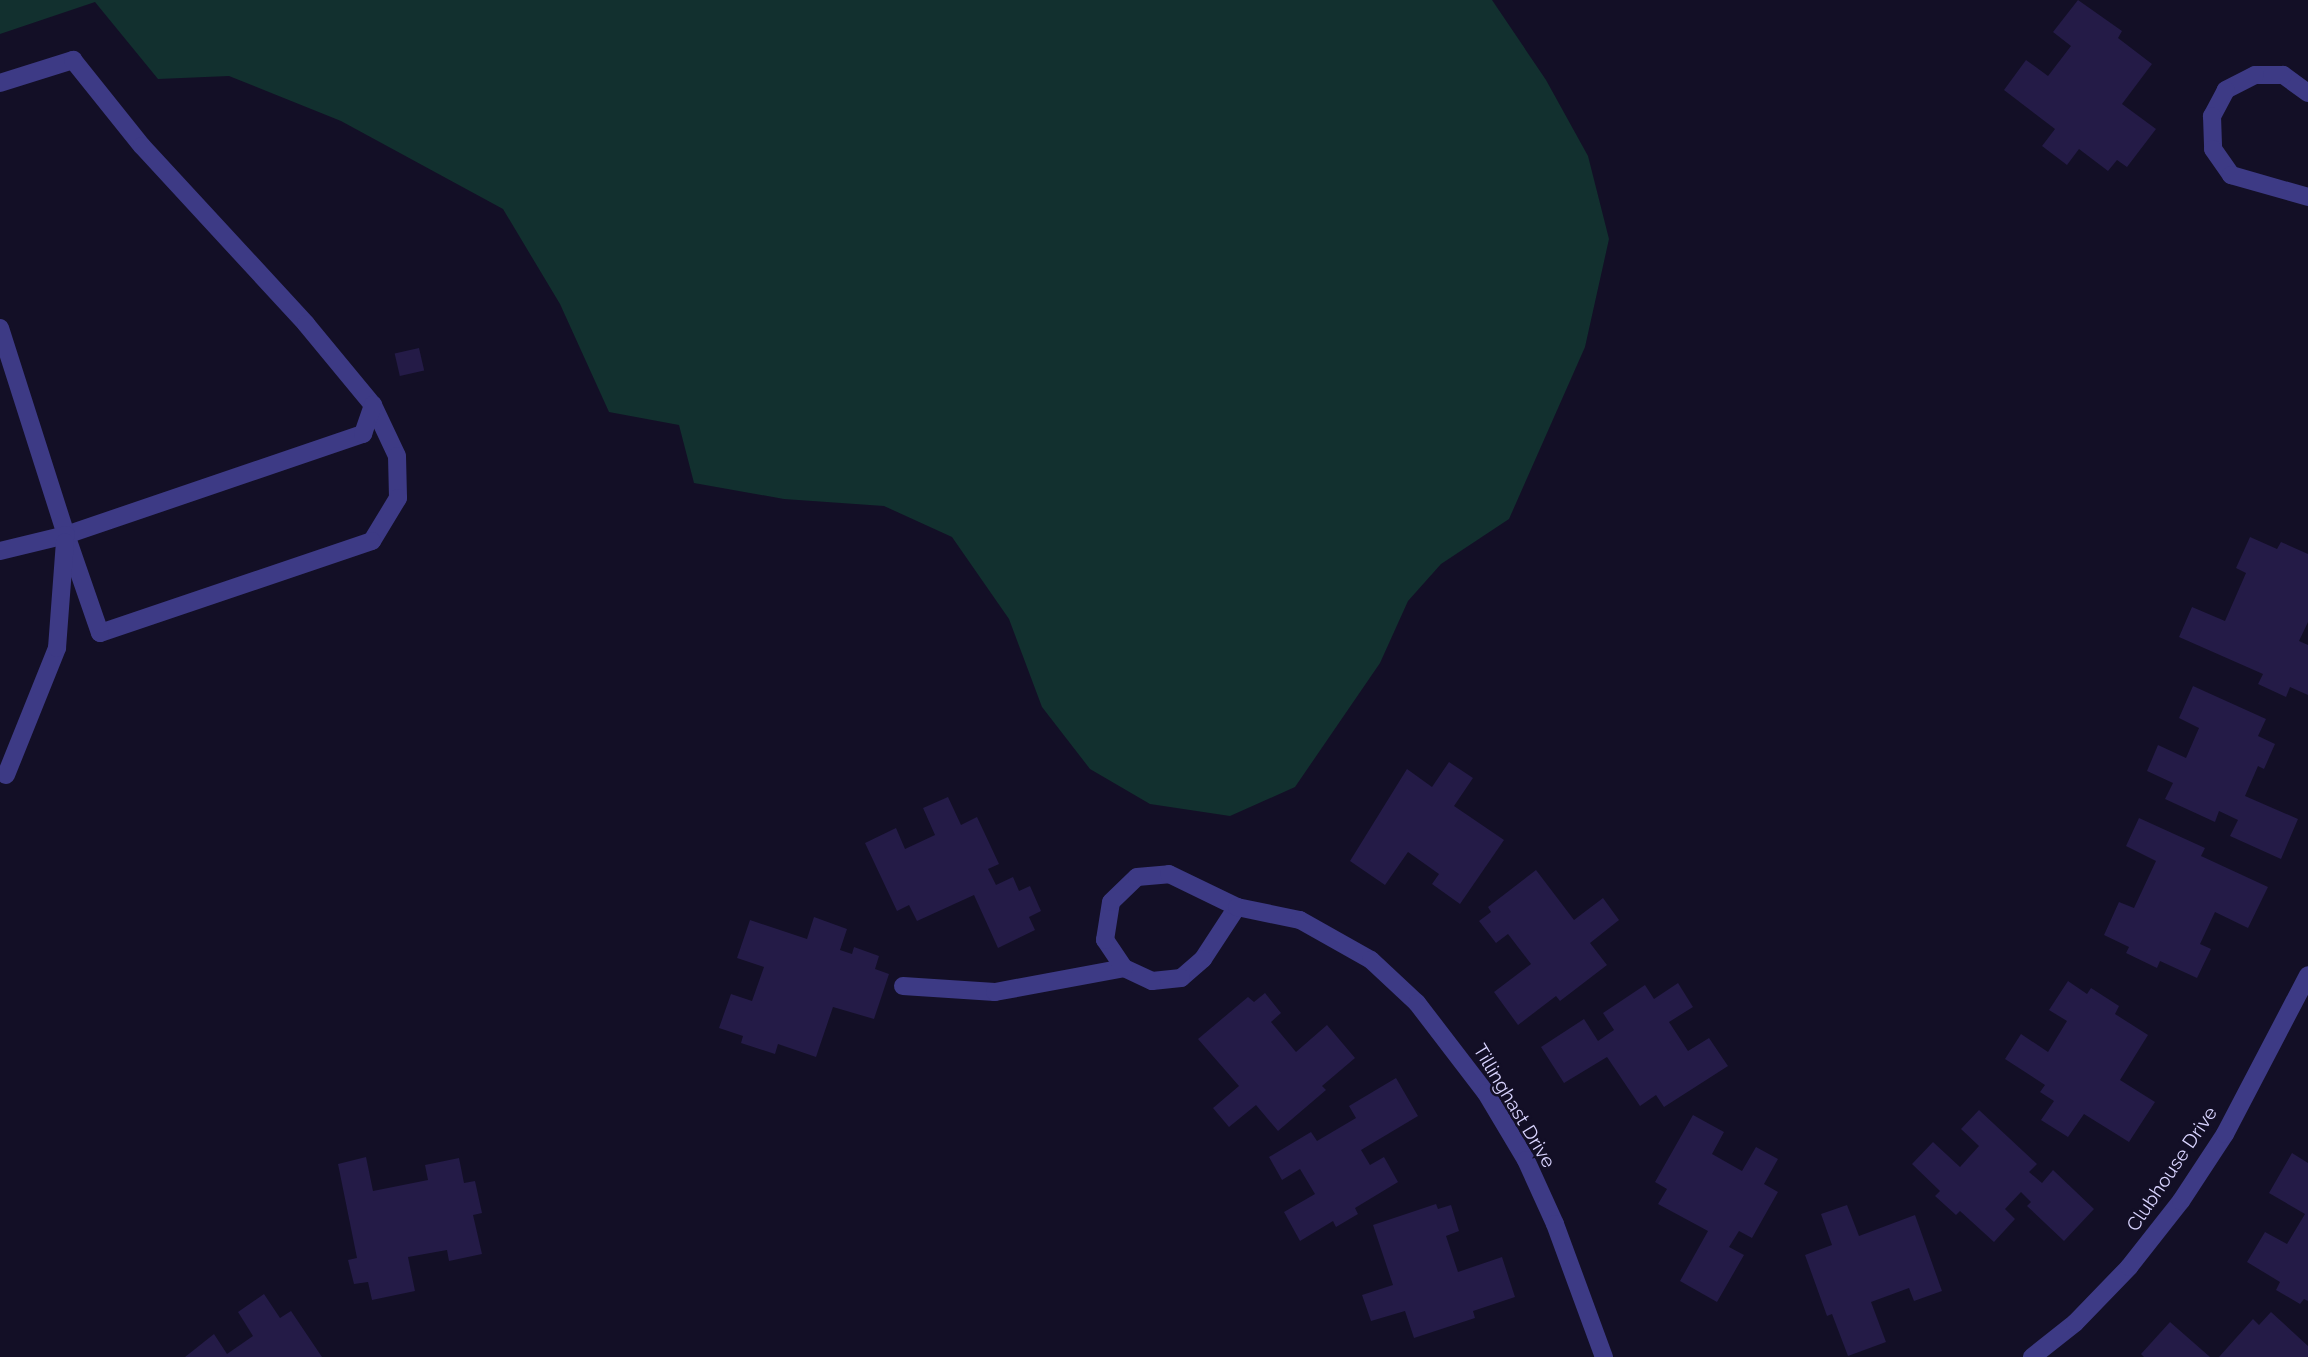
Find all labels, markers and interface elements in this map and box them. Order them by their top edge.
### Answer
street label: Tillinghast Drive [1468,1040,1560,1172]
street label: Clubhouse Drive [2122,1102,2222,1236]

